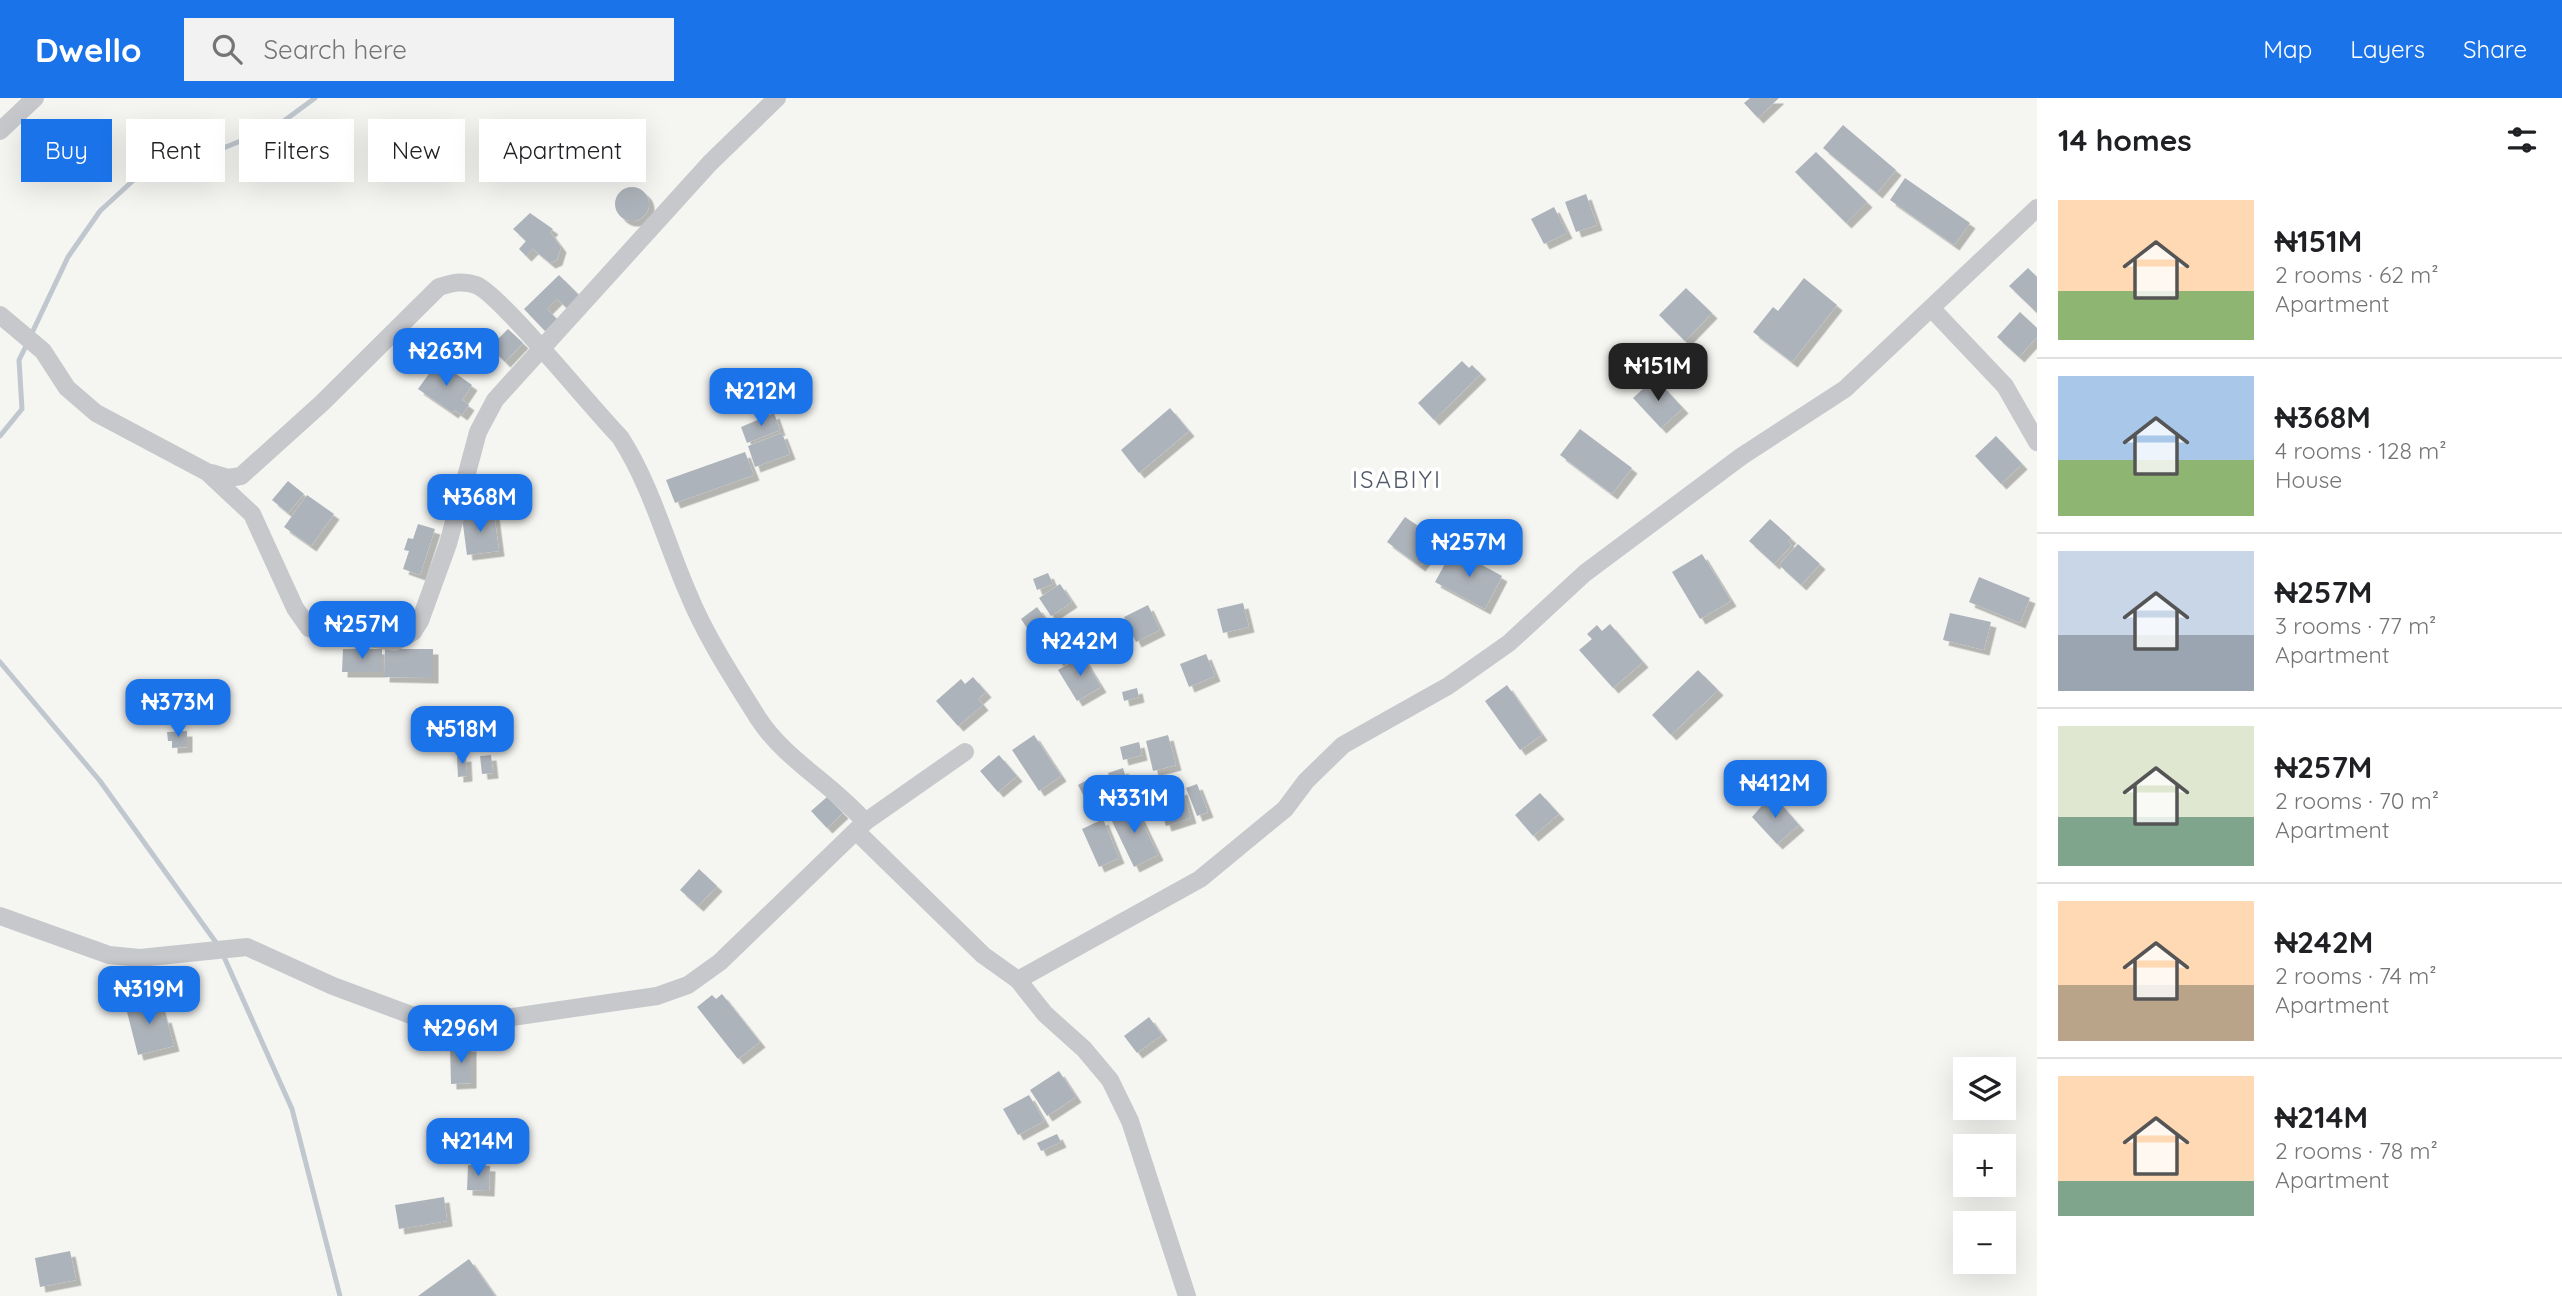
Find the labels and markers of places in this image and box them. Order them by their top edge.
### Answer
pin: ₦263M [397,328,495,388]
pin: ₦151M [1609,344,1707,403]
pin: ₦212M [712,368,810,428]
pin: ₦368M [431,474,529,534]
pin: ₦257M [1420,519,1518,579]
pin: ₦257M [313,602,411,661]
pin: ₦242M [1031,618,1129,678]
pin: ₦373M [129,680,227,739]
pin: ₦518M [413,706,511,766]
pin: ₦412M [1726,760,1824,820]
pin: ₦331M [1085,776,1183,835]
pin: ₦319M [100,967,198,1026]
pin: ₦296M [412,1006,510,1065]
pin: ₦214M [429,1118,527,1178]

